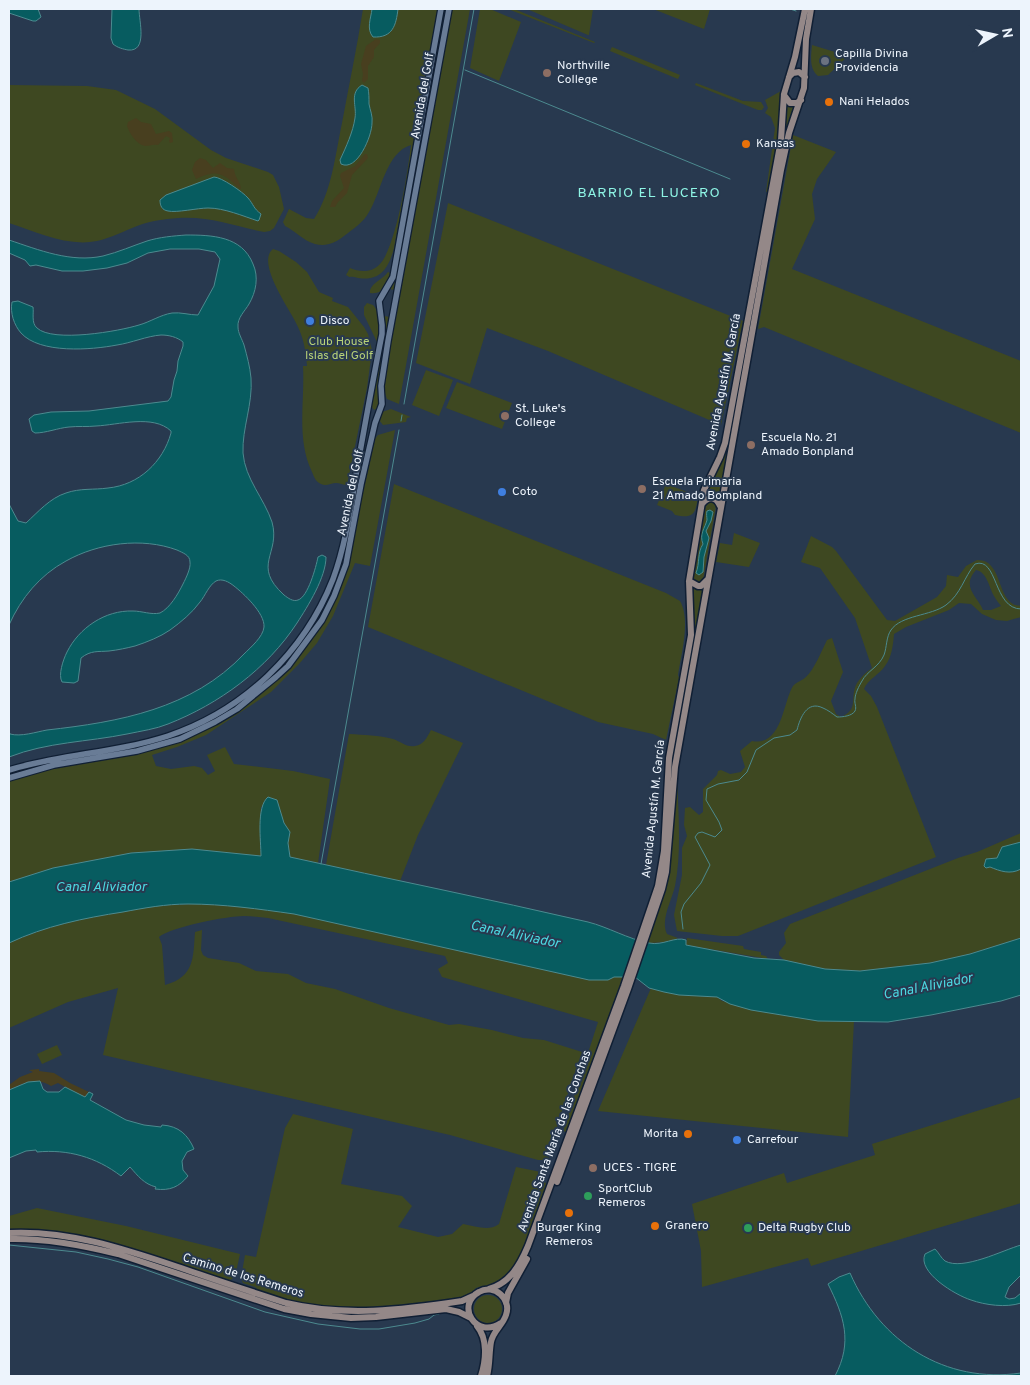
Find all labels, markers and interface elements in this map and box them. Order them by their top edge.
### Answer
north arrow [970,10,1020,60]
text: N [997,27,1016,40]
place label: Capilla Divina Providencia [835,46,908,76]
street label: Avenida del Golf [408,52,438,140]
marker: Capilla Divina Providencia [819,55,831,67]
place label: Northville College [557,58,610,88]
marker: Northville College [541,67,553,79]
place label: Nani Helados [839,94,910,110]
marker: Nani Helados [823,96,835,108]
place label: Kansas [756,136,794,152]
marker: Kansas [740,138,752,150]
district label: BARRIO EL LUCERO [577,185,721,202]
street label: Avenida Agustín M. García [703,312,745,452]
place label: Disco [320,313,350,329]
marker: Disco [304,315,316,327]
park label: Club House Islas del Golf [305,334,373,364]
place label: St. Luke's College [515,401,566,431]
marker: St. Luke's College [499,410,511,422]
place label: Escuela No. 21 Amado Bonpland [761,430,854,460]
marker: Escuela No. 21 Amado Bonpland [745,439,757,451]
street label: Avenida del Golf [334,449,368,537]
place label: Escuela Primaria 21 Amado Bompland [652,474,762,504]
marker: Escuela Primaria 21 Amado Bompland [636,483,648,495]
place label: Coto [512,484,538,500]
marker: Coto [496,486,508,498]
street label: Avenida Agustín M. García [639,739,669,879]
water label: Canal Aliviador [56,879,148,896]
water label: Canal Aliviador [469,917,563,953]
water label: Canal Aliviador [882,970,976,1004]
street label: Avenida Santa María de las Conchas [515,1048,595,1234]
place label: Morita [643,1126,678,1142]
marker: Morita [682,1128,694,1140]
place label: Carrefour [747,1132,799,1148]
marker: Carrefour [731,1134,743,1146]
place label: UCES - TIGRE [603,1160,677,1176]
marker: UCES - TIGRE [587,1162,599,1174]
place label: SportClub Remeros [598,1181,653,1211]
marker: SportClub Remeros [582,1190,594,1202]
marker: Burger King Remeros [563,1207,575,1219]
place label: Granero [665,1218,709,1234]
place label: Burger King Remeros [537,1220,601,1250]
marker: Granero [649,1220,661,1232]
place label: Delta Rugby Club [758,1220,851,1236]
marker: Delta Rugby Club [742,1222,754,1234]
street label: Camino de los Remeros [180,1250,306,1302]

